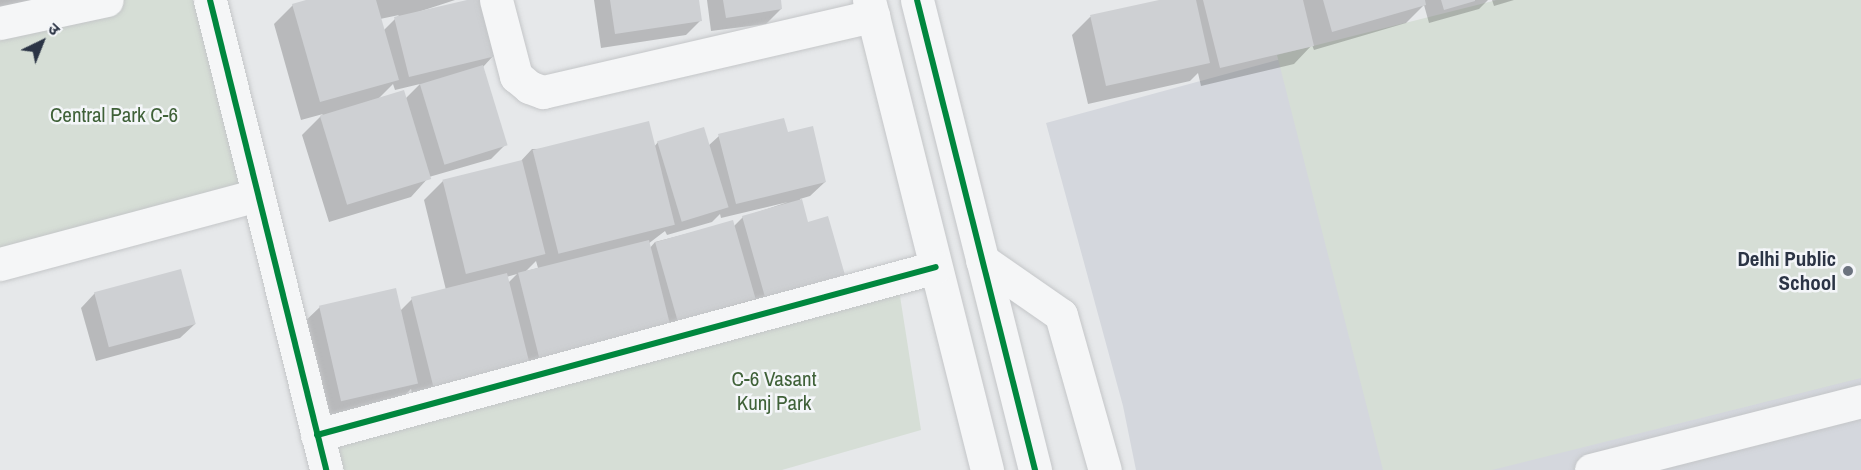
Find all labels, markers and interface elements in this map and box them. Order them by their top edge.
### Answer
north arrow [12,12,72,72]
text: उ [43,18,65,40]
park label: Central Park C-6 [50,102,178,128]
place label: Delhi Public School [1737,246,1836,296]
marker: Delhi Public School [1841,264,1855,278]
park label: C-6 Vasant Kunj Park [732,366,816,416]

